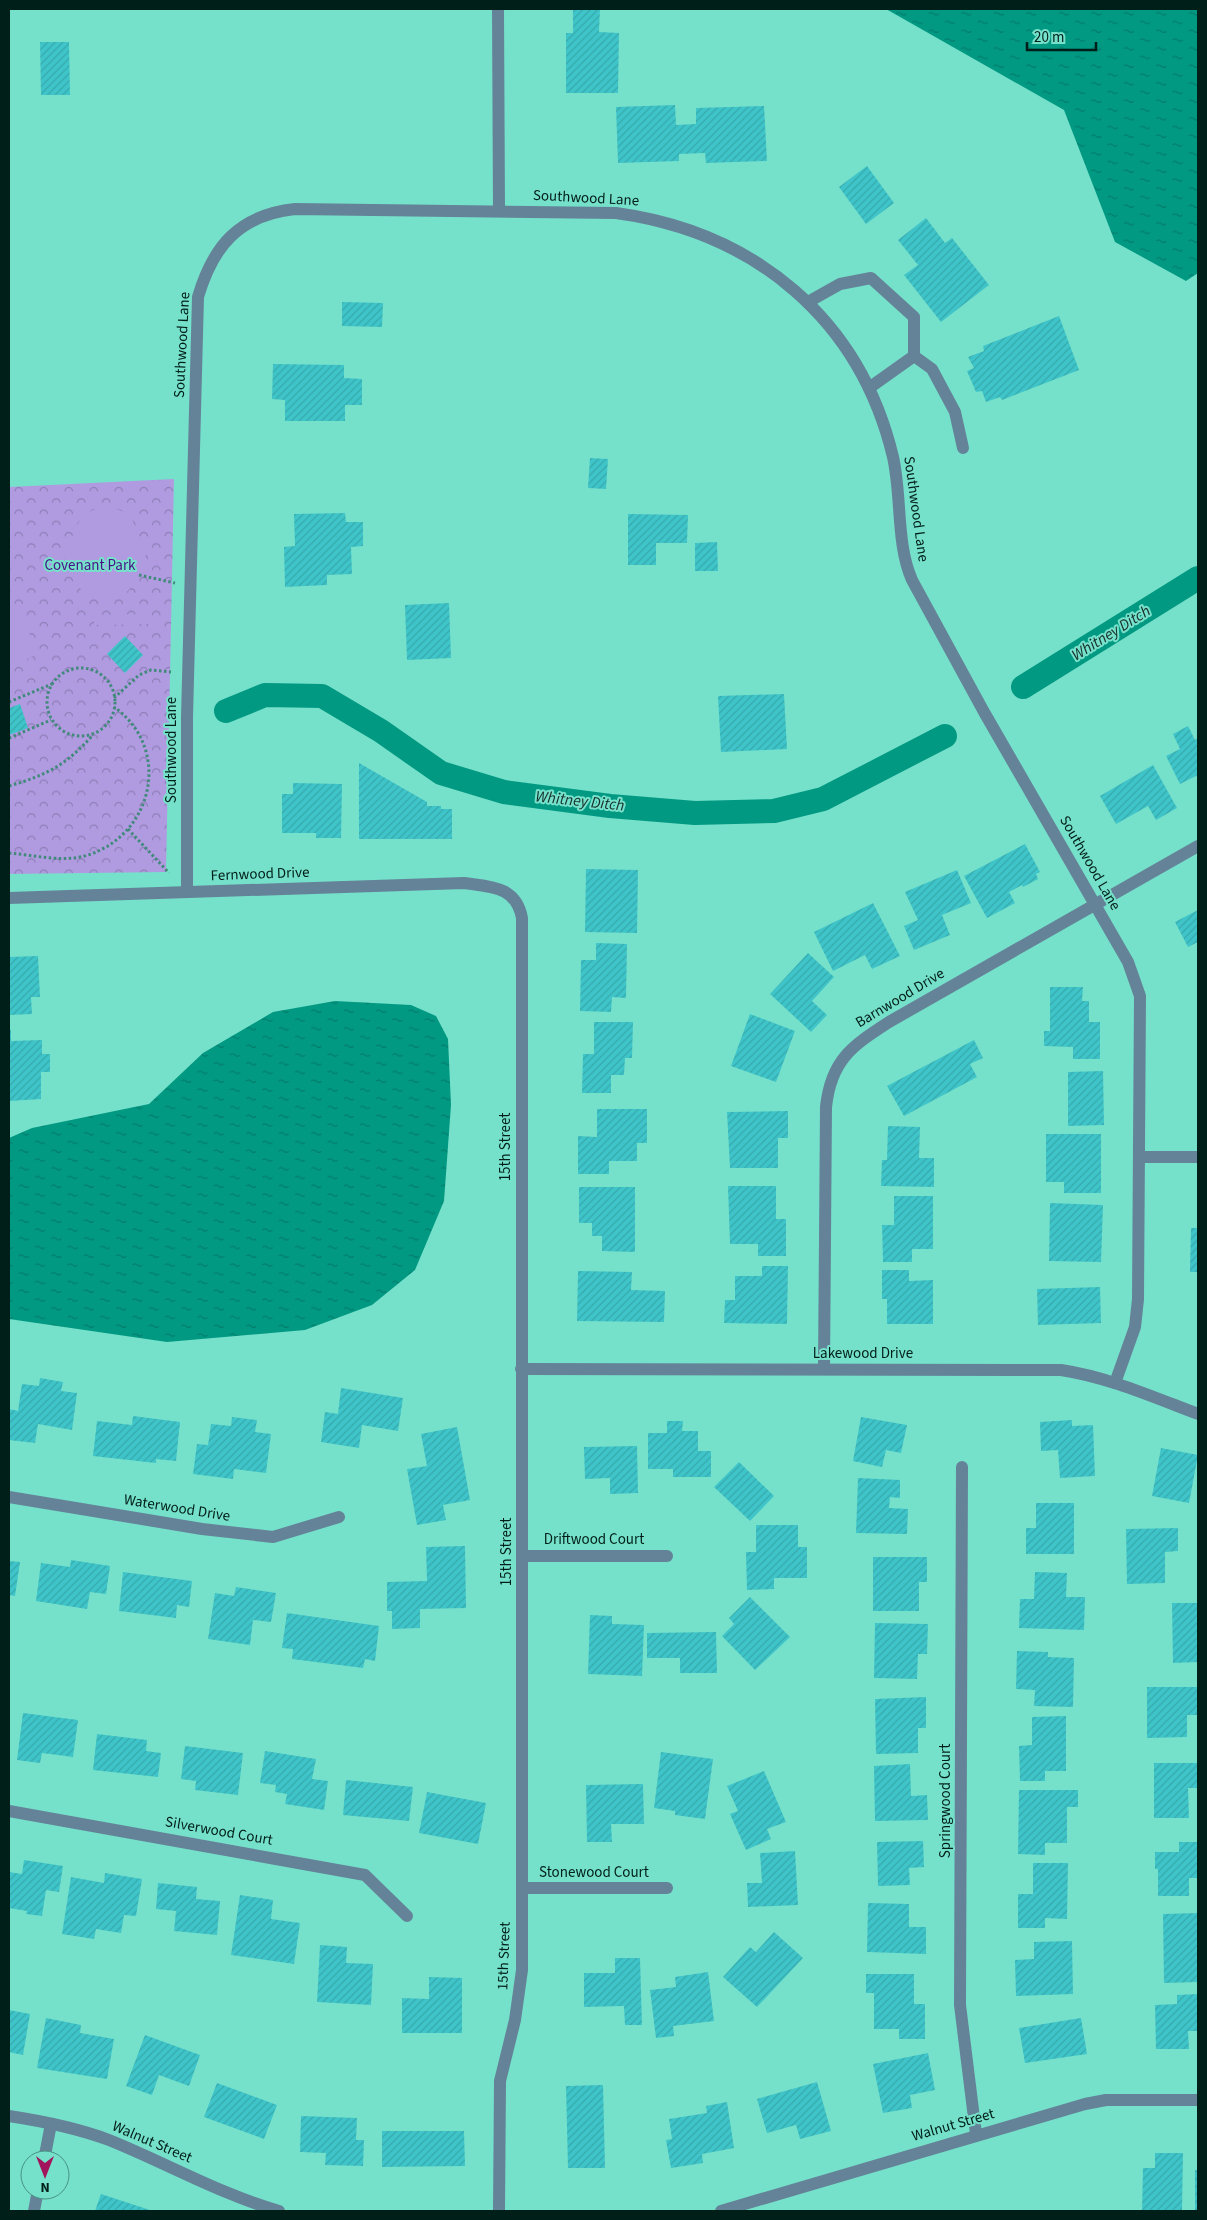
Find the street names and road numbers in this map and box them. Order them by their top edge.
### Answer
street label: Southwood Lane [532,185,640,211]
street label: Southwood Lane [169,291,195,399]
street label: Southwood Lane [898,455,934,563]
street label: Southwood Lane [161,697,182,803]
street label: Southwood Lane [1054,812,1126,914]
street label: Fernwood Drive [210,862,310,886]
street label: Barnwood Drive [851,963,949,1033]
street label: 15th Street [495,1113,516,1181]
street label: Lakewood Drive [813,1343,913,1364]
street label: Waterwood Drive [122,1489,232,1527]
street label: 15th Street [496,1518,517,1586]
street label: Driftwood Court [544,1529,644,1550]
street label: Springwood Court [935,1744,956,1858]
street label: Silverwood Court [164,1811,274,1851]
street label: Stonewood Court [539,1862,649,1883]
street label: 15th Street [492,1921,516,1991]
street label: Walnut Street [909,2103,997,2147]
street label: Walnut Street [109,2116,195,2168]

